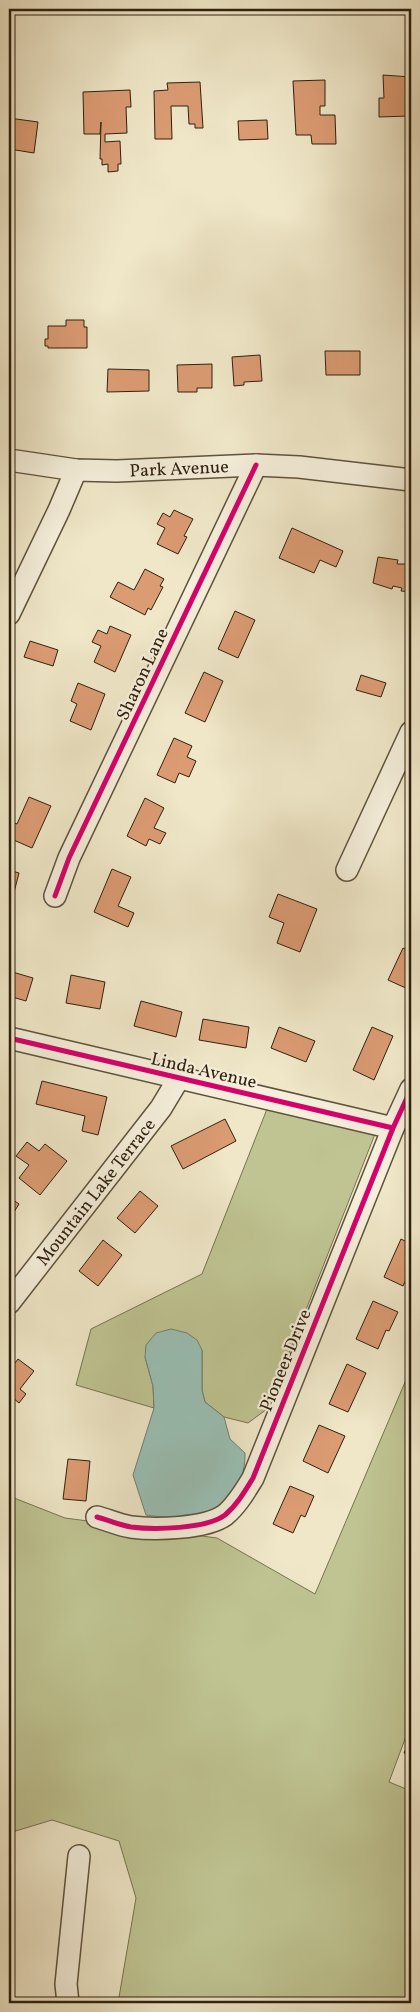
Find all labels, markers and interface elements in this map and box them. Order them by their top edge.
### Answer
street label: Park Avenue [129,455,229,484]
street label: Sharon Lane [111,624,176,725]
street label: Linda Avenue [148,1047,259,1096]
street label: Mountain Lake Terrace [31,1114,162,1272]
street label: Pioneer Drive [255,1306,318,1415]

